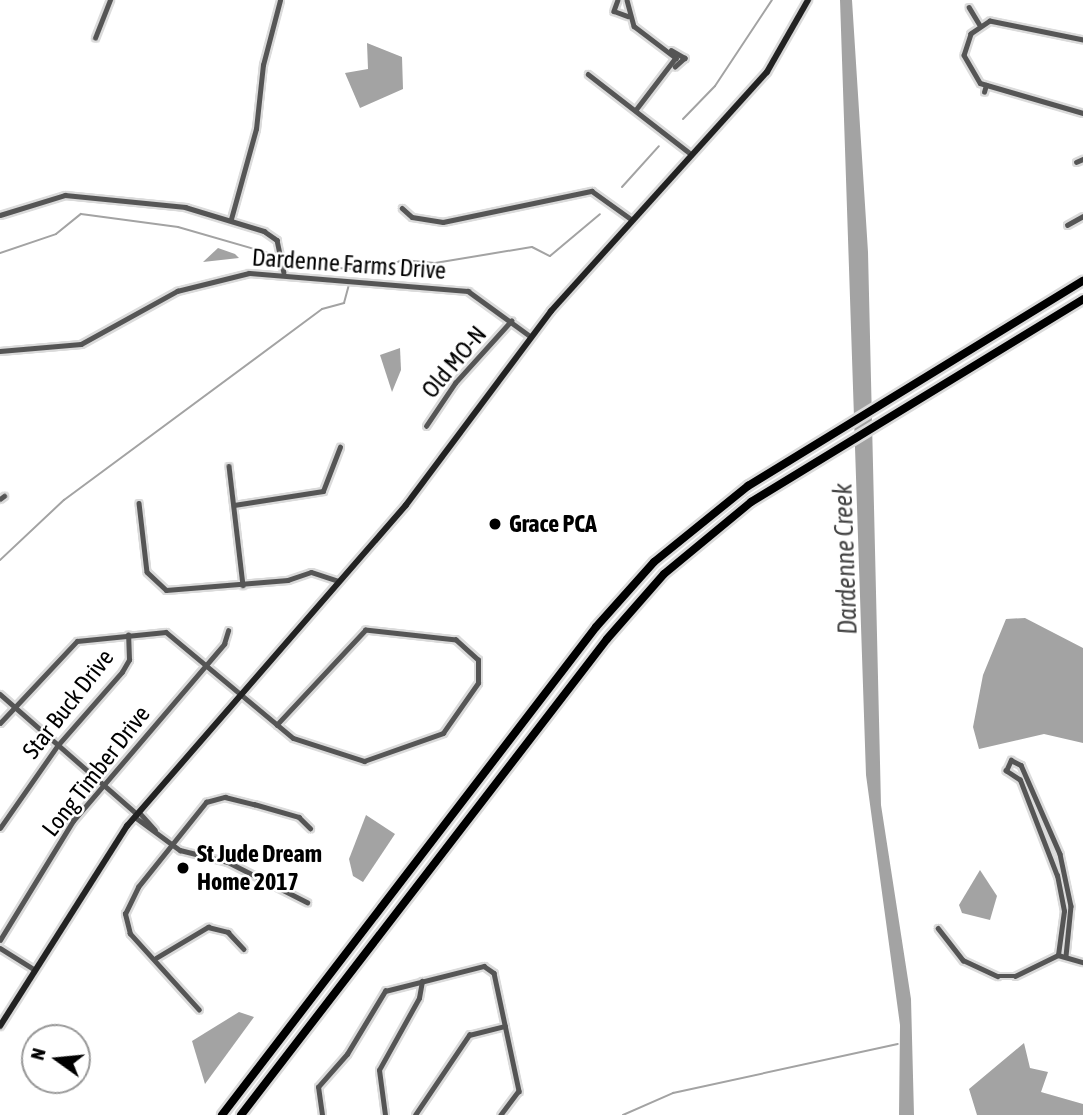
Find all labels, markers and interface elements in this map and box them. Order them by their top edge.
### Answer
street label: Dardenne Farms Drive [251,243,447,285]
street label: Old MO-N [416,320,492,404]
water label: Dardenne Creek [828,483,864,635]
place label: Grace PCA [509,510,597,538]
marker: Grace PCA [487,516,503,532]
street label: Star Buck Drive [16,644,120,764]
street label: Long Timber Drive [36,700,156,842]
place label: St Jude Dream Home 2017 [197,840,322,896]
marker: St Jude Dream Home 2017 [175,860,191,876]
north arrow [21,1024,91,1094]
text: N [26,1046,50,1062]

